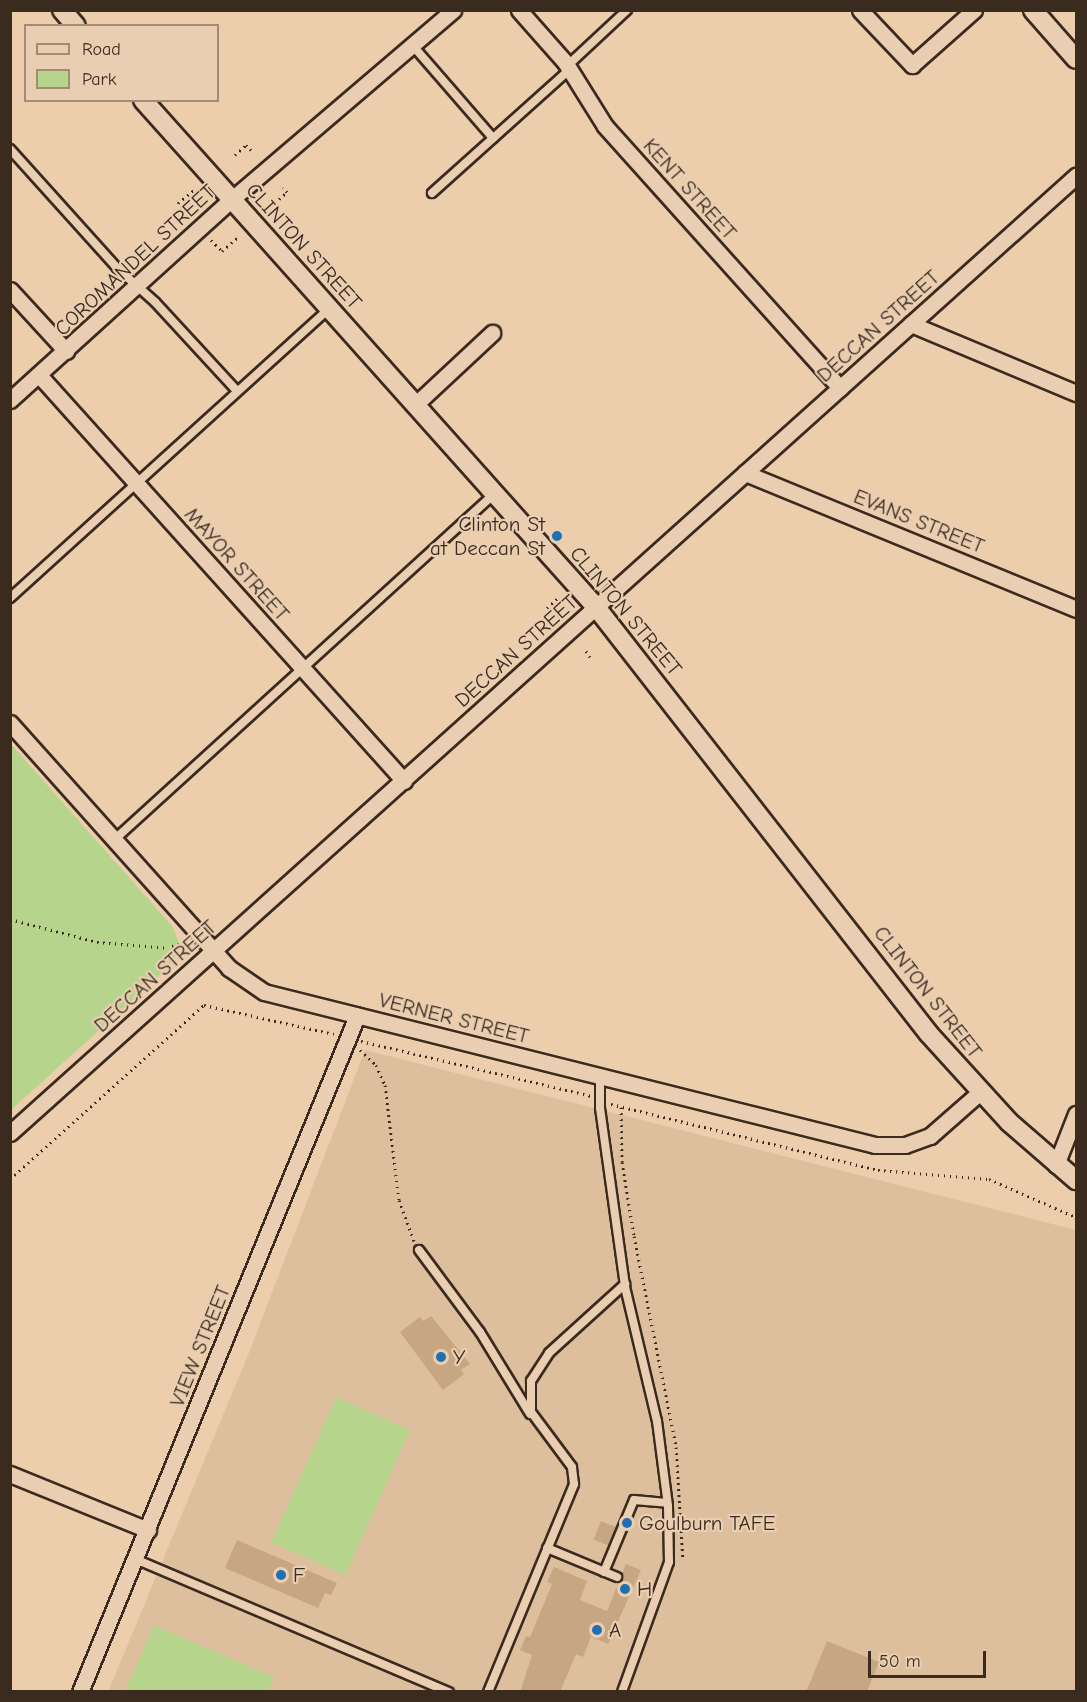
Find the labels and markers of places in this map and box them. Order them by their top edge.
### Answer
place label: Clinton St at Deccan St [430,511,545,561]
marker: Clinton St at Deccan St [550,529,564,543]
place label: Y [453,1344,465,1370]
marker: Y [434,1350,448,1364]
place label: Goulburn TAFE [639,1510,776,1536]
marker: Goulburn TAFE [620,1516,634,1530]
place label: F [293,1562,305,1588]
marker: F [274,1568,288,1582]
place label: H [637,1576,652,1602]
marker: H [618,1582,632,1596]
place label: A [609,1617,621,1643]
marker: A [590,1623,604,1637]

